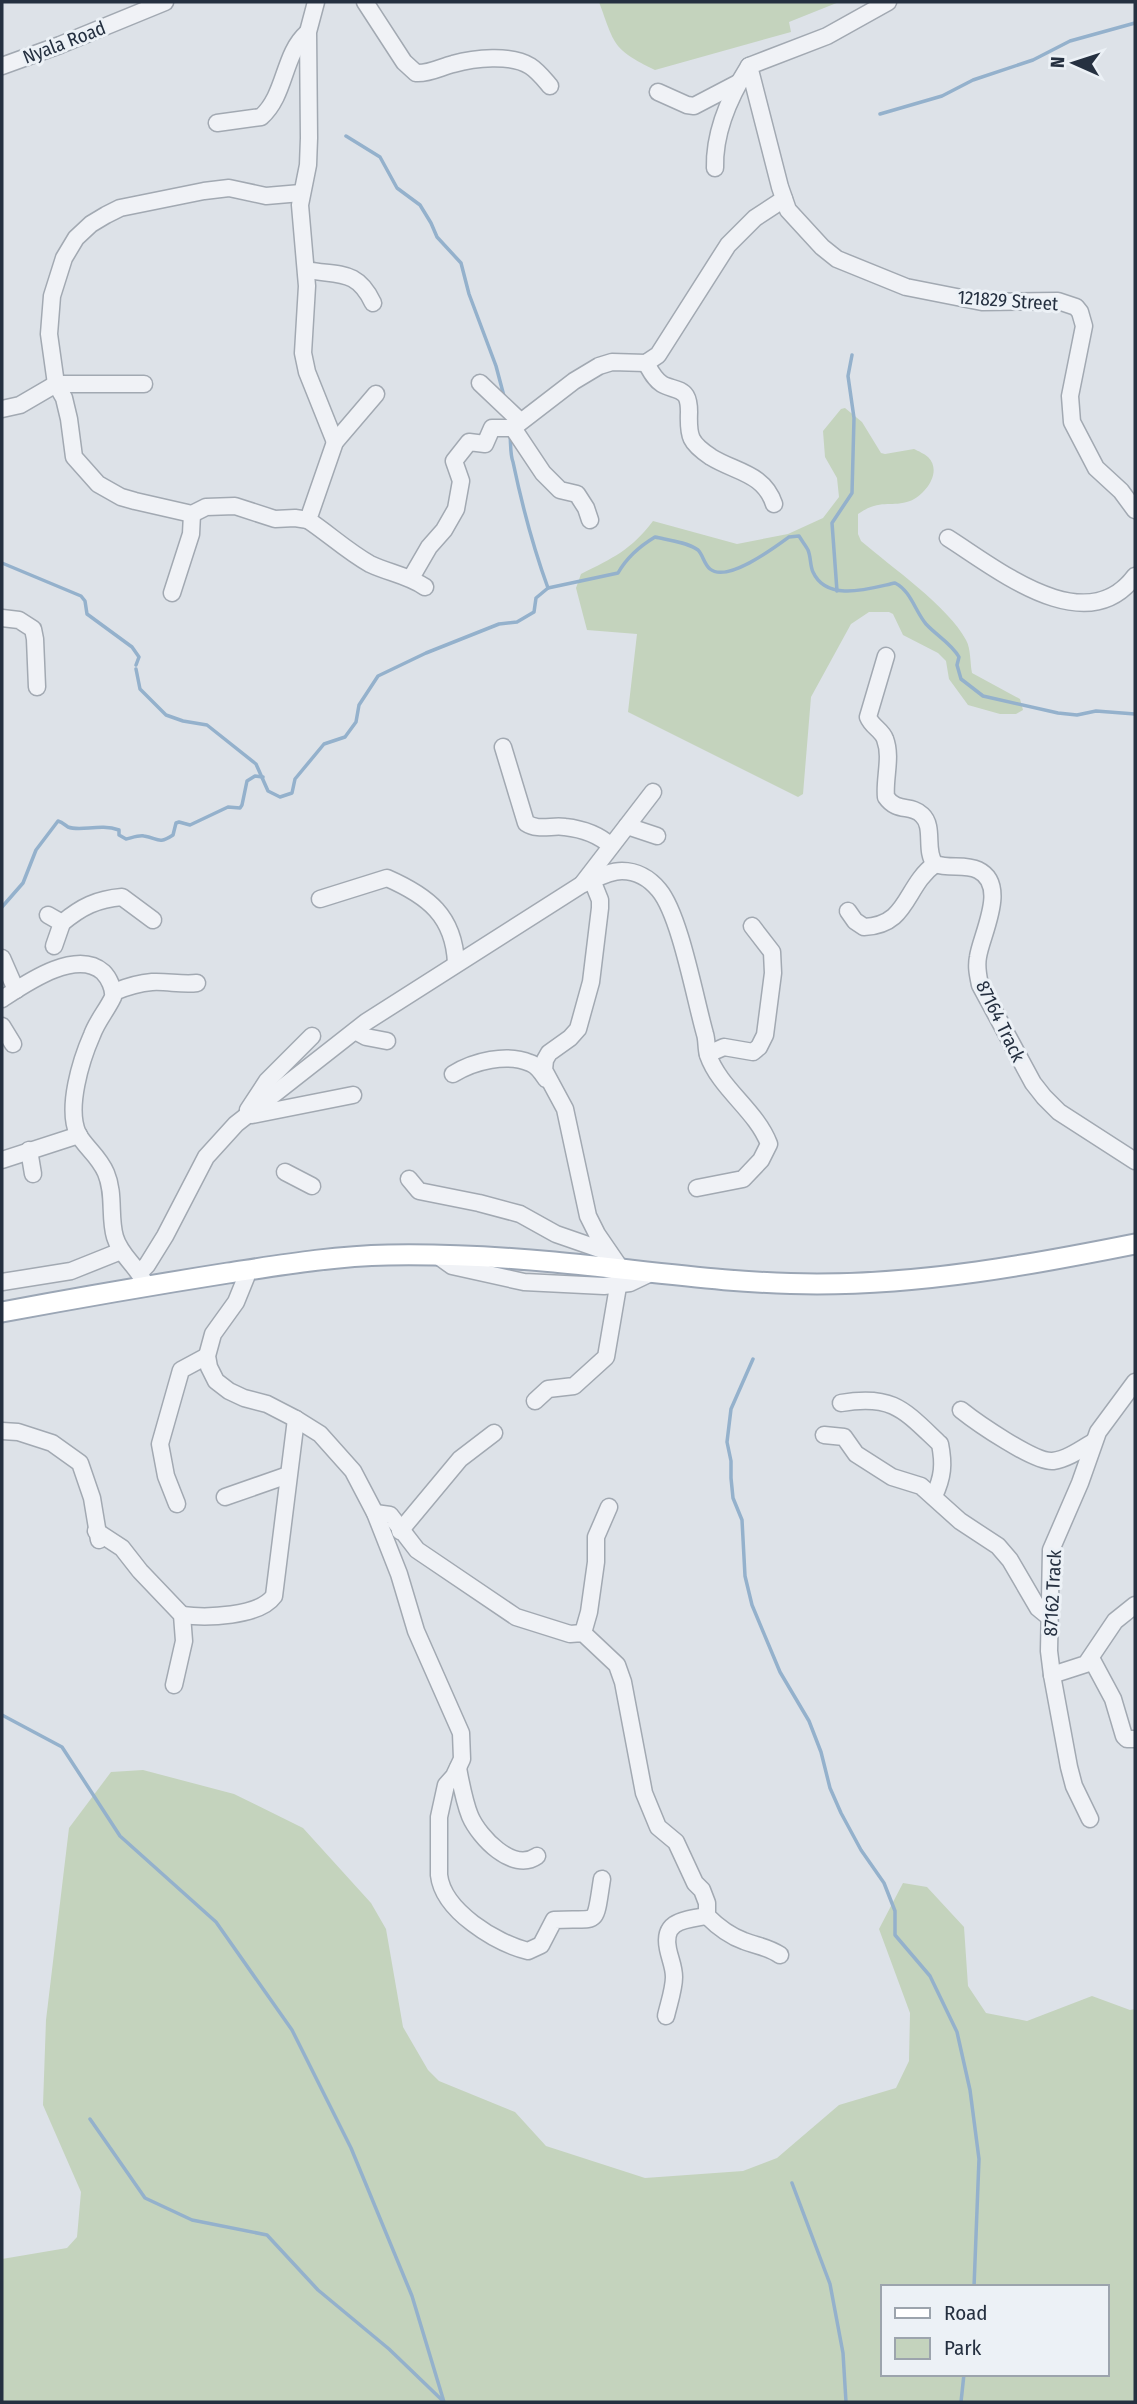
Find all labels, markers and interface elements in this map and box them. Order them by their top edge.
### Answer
street label: Nyala Road [19,16,109,69]
north arrow [1039,28,1109,98]
text: N [1046,56,1069,68]
street label: 121829 Street [957,286,1060,316]
street label: 87164 Track [971,977,1030,1066]
street label: 87162 Track [1039,1549,1066,1637]
legend [881,2285,1109,2376]
text: Road [944,2300,988,2326]
text: Park [944,2335,982,2361]

